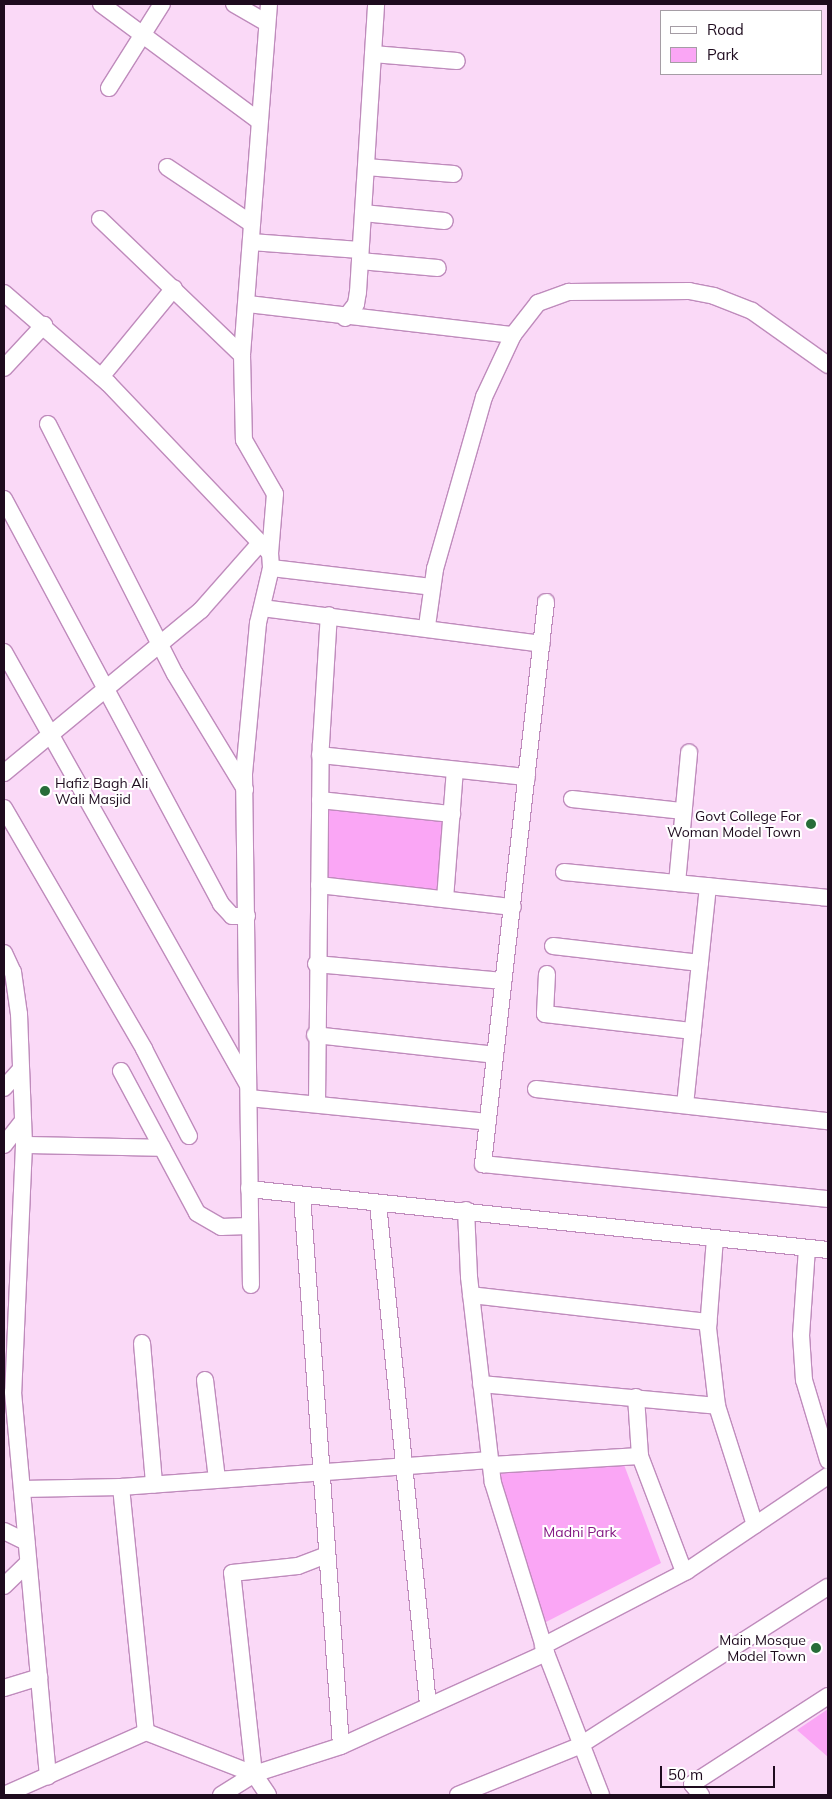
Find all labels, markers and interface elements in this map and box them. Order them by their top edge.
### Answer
legend [660,10,822,75]
text: Road [707,20,744,39]
text: Park [707,45,739,64]
place label: Hafiz Bagh Ali Wali Masjid [55,775,148,808]
marker: Hafiz Bagh Ali Wali Masjid [39,785,51,797]
place label: Govt College For Woman Model Town [667,808,801,840]
marker: Govt College For Woman Model Town [805,818,817,830]
park label: Madni Park [543,1524,617,1540]
place label: Main Mosque Model Town [719,1632,806,1664]
marker: Main Mosque Model Town [810,1642,822,1654]
scale bar [662,1756,777,1788]
text: 50 m [668,1765,703,1784]

